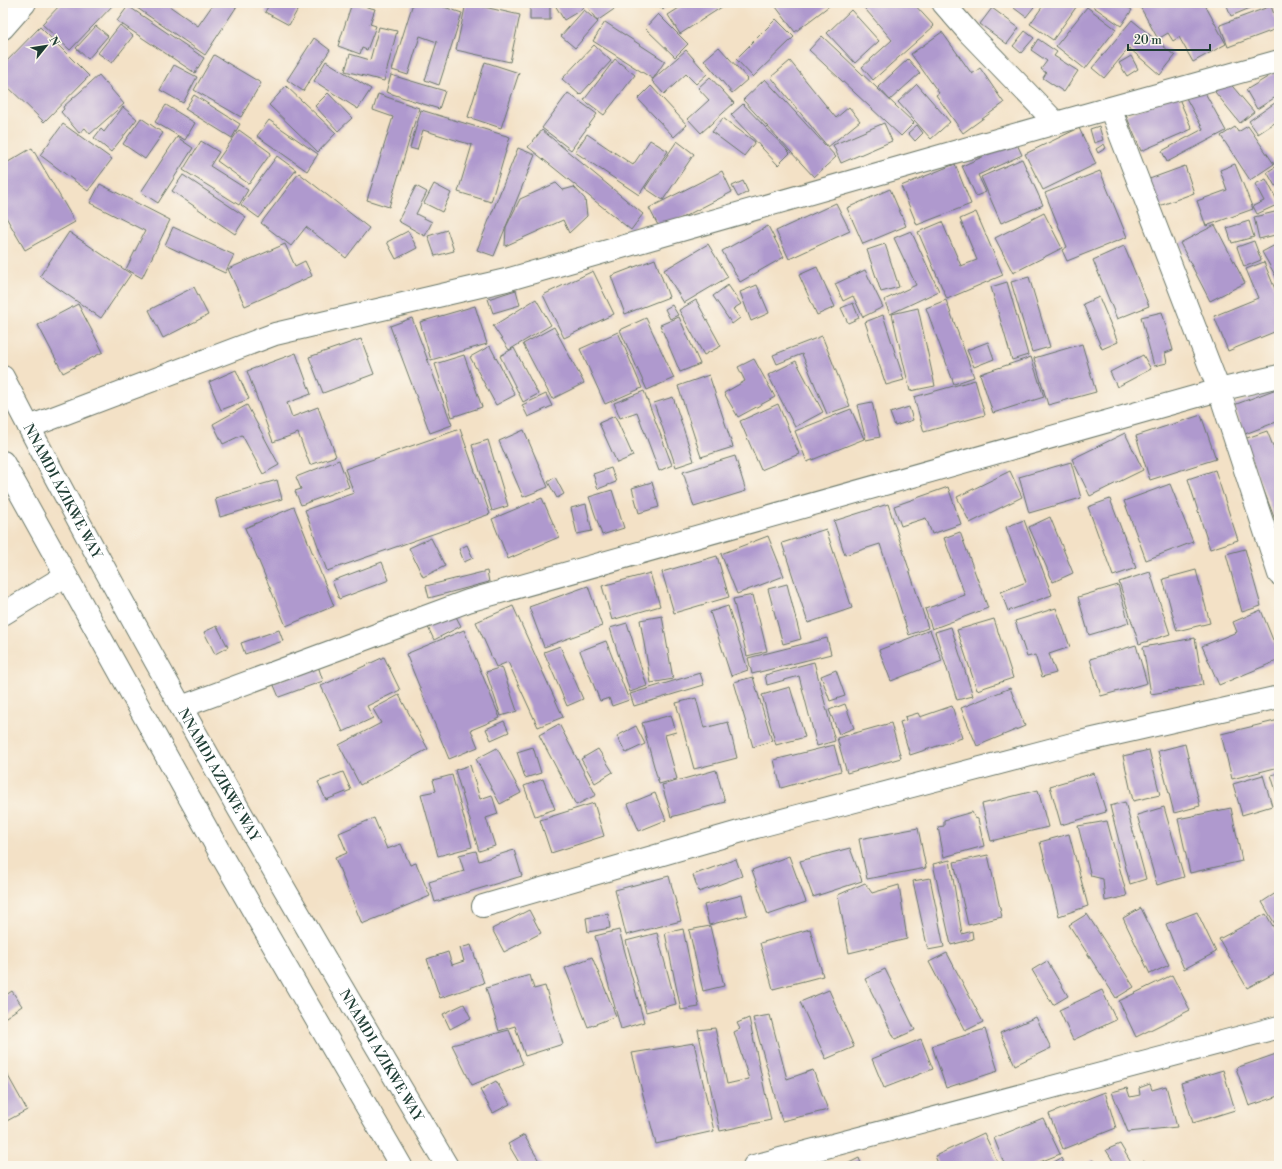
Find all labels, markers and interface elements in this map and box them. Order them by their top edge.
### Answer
north arrow [26,26,66,66]
scale bar [1128,26,1210,52]
text: 20 m [1134,33,1162,48]
text: N [46,34,62,49]
street label: NNAMDI AZIKWE WAY [19,421,106,563]
street label: NNAMDI AZIKWE WAY [174,706,264,846]
street label: NNAMDI AZIKWE WAY [335,986,427,1126]

